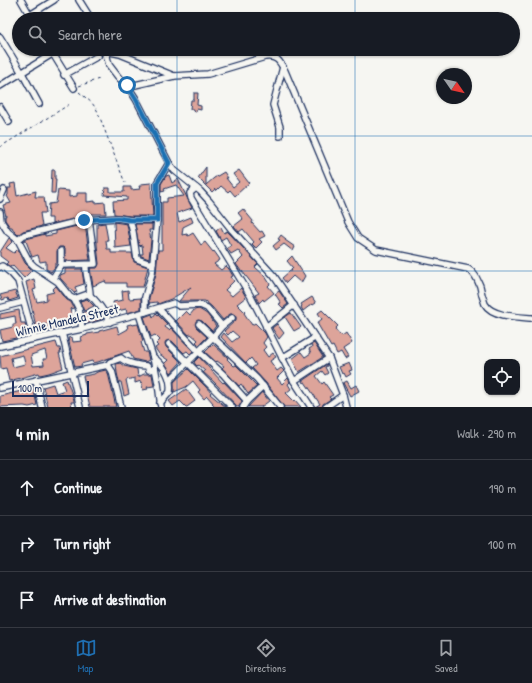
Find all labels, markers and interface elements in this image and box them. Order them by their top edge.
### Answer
search box [12,12,520,56]
icon: search [26,23,48,45]
text: Search here [58,24,122,45]
north arrow [436,68,472,104]
route start [118,76,136,94]
route end [75,211,93,229]
street label: Winnie Mandela Street [14,299,120,341]
map controls [484,359,520,395]
button: locate [484,359,520,395]
scale bar [12,379,89,398]
text: 100 m [18,381,42,395]
text: 4 min [16,422,49,445]
text: Walk · 290 m [457,424,516,442]
icon: ahead [16,477,38,499]
text: Continue [54,477,102,498]
text: 190 m [489,479,516,497]
icon: right [16,533,38,555]
text: Turn right [54,533,110,554]
text: 100 m [488,535,516,553]
icon: arrive [16,589,38,611]
text: Arrive at destination [54,589,166,610]
tab: Map [75,637,97,675]
tab: Directions [246,637,286,675]
tab: Saved [435,637,457,675]

